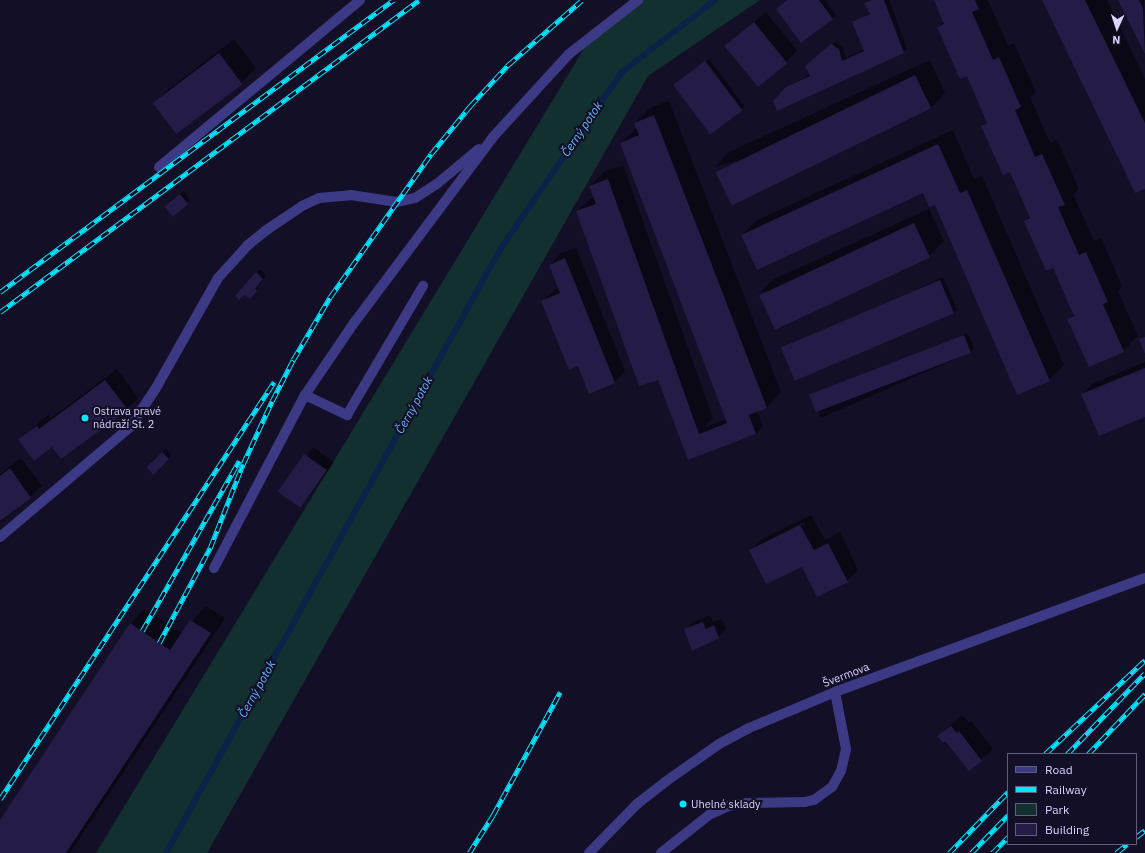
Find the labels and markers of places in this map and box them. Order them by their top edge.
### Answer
place label: Ostrava pravé nádraží St. 2 [93,405,161,431]
marker: Ostrava pravé nádraží St. 2 [80,413,90,423]
place label: Uhelné sklady [691,797,761,811]
marker: Uhelné sklady [678,799,688,809]

